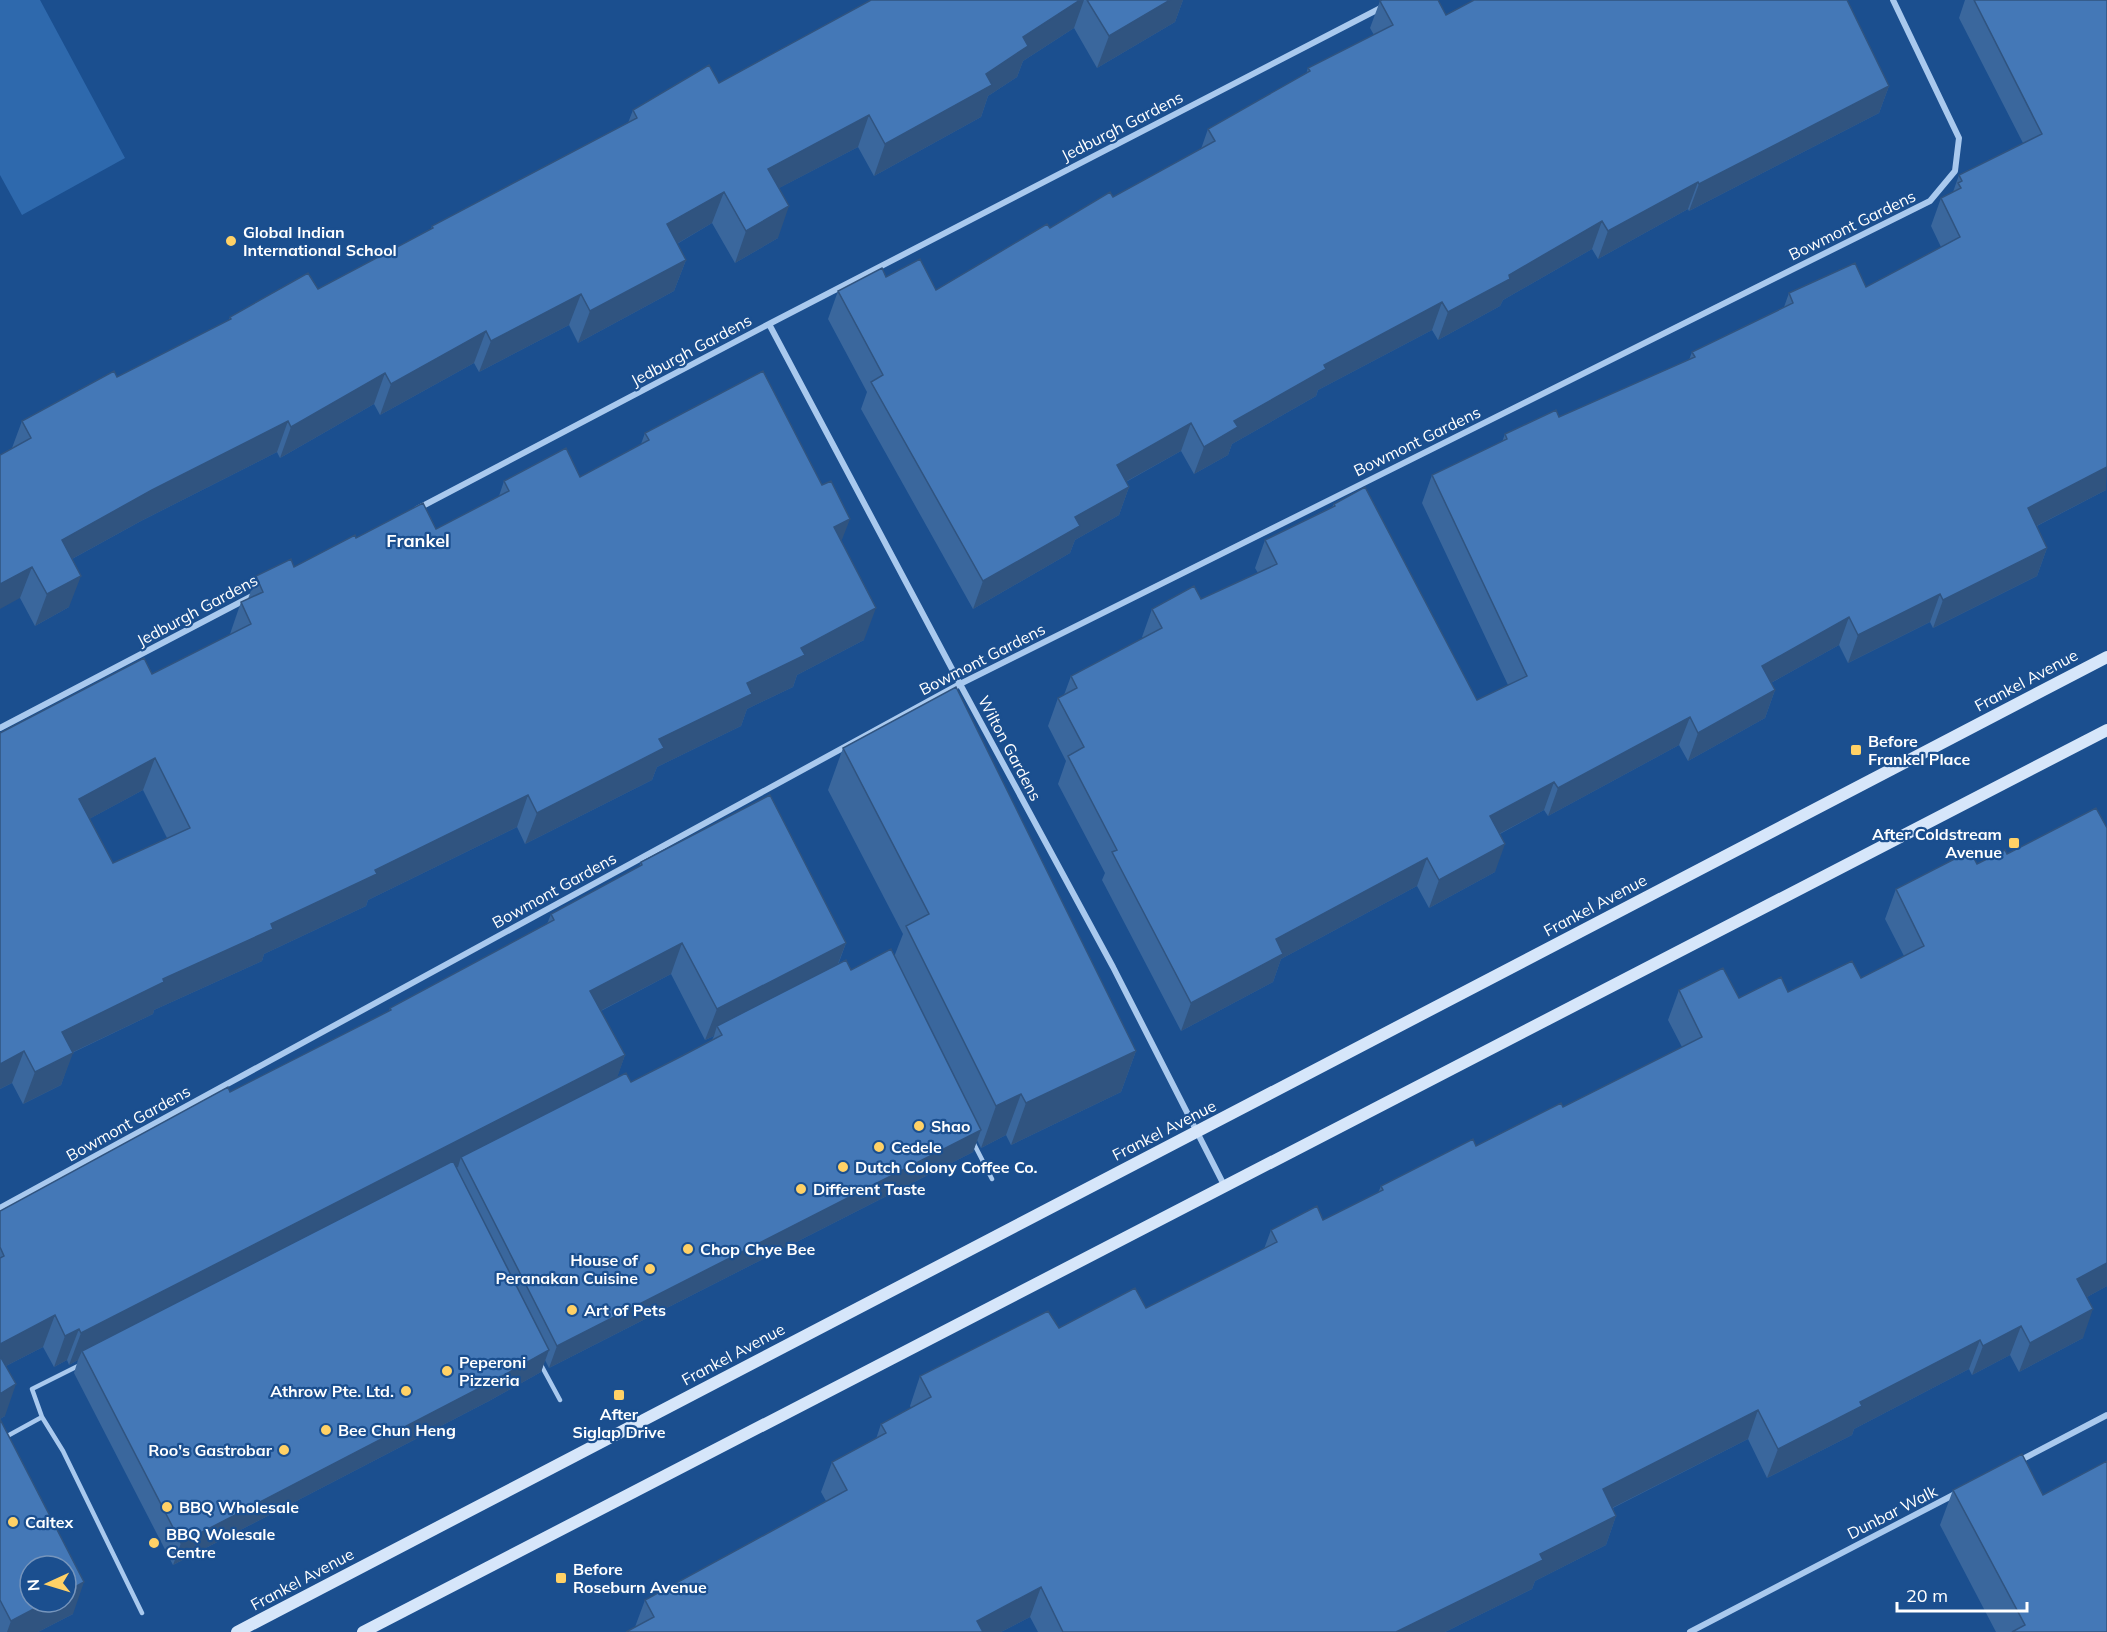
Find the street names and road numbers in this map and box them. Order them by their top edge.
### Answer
street label: Jedburgh Gardens [1058,87,1186,165]
street label: Bowmont Gardens [1785,186,1919,264]
street label: Jedburgh Gardens [627,310,755,390]
street label: Bowmont Gardens [1350,402,1484,480]
street label: Jedburgh Gardens [133,570,261,650]
street label: Bowmont Gardens [916,619,1048,699]
street label: Frankel Avenue [1971,644,2081,716]
street label: Wilton Gardens [974,692,1046,804]
street label: Bowmont Gardens [488,848,620,932]
street label: Frankel Avenue [1540,869,1650,941]
street label: Bowmont Gardens [62,1081,194,1165]
street label: Frankel Avenue [1109,1095,1219,1165]
street label: Frankel Avenue [678,1318,788,1390]
street label: Dunbar Walk [1844,1480,1941,1543]
street label: Frankel Avenue [247,1543,357,1615]

